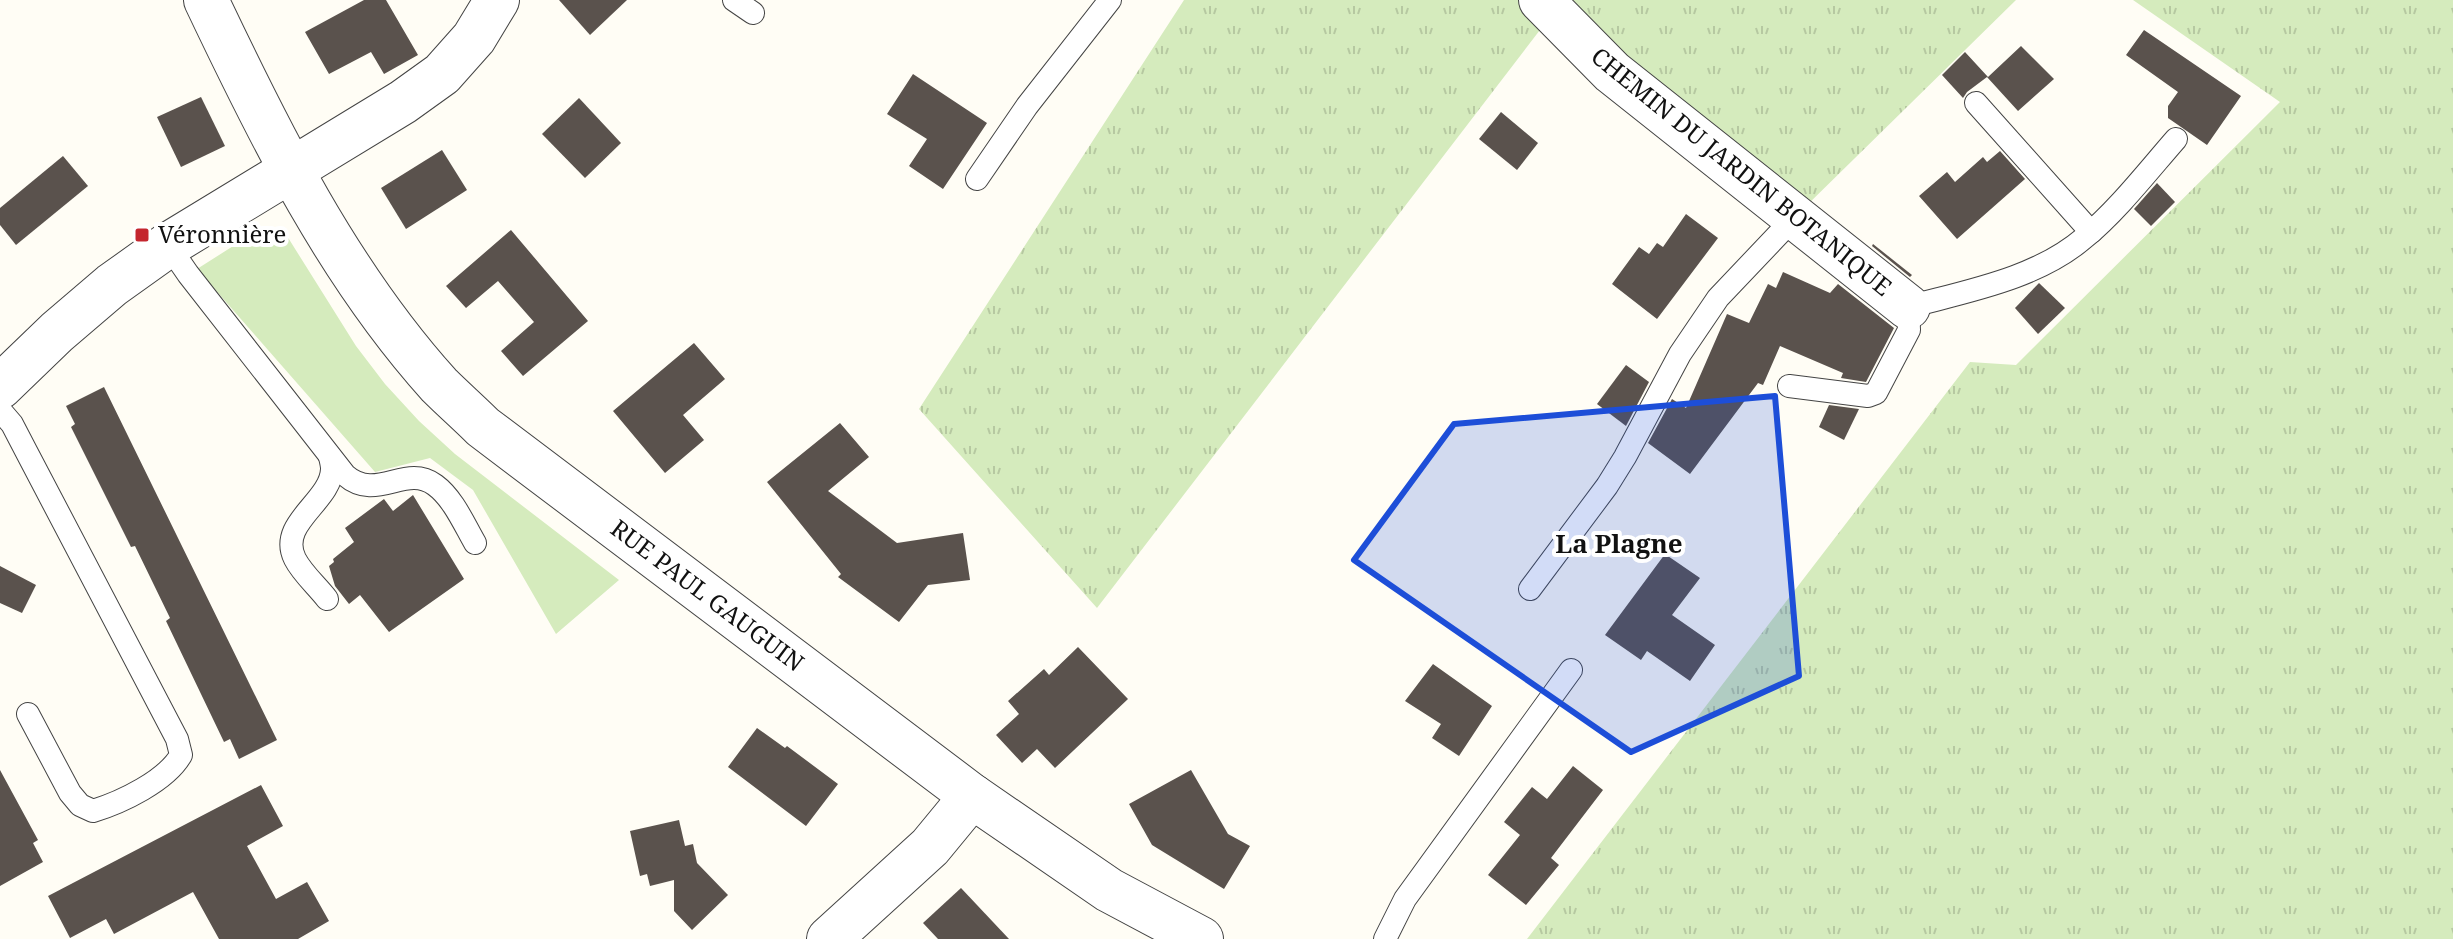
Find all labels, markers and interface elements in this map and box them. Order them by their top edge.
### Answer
street label: CHEMIN DU JARDIN BOTANIQUE [1585,39,1899,303]
place label: Véronnière [158,217,286,250]
marker: Véronnière [133,226,151,244]
street label: RUE PAUL GAUGUIN [604,511,811,678]
district label: La Plagne [1555,525,1683,561]

